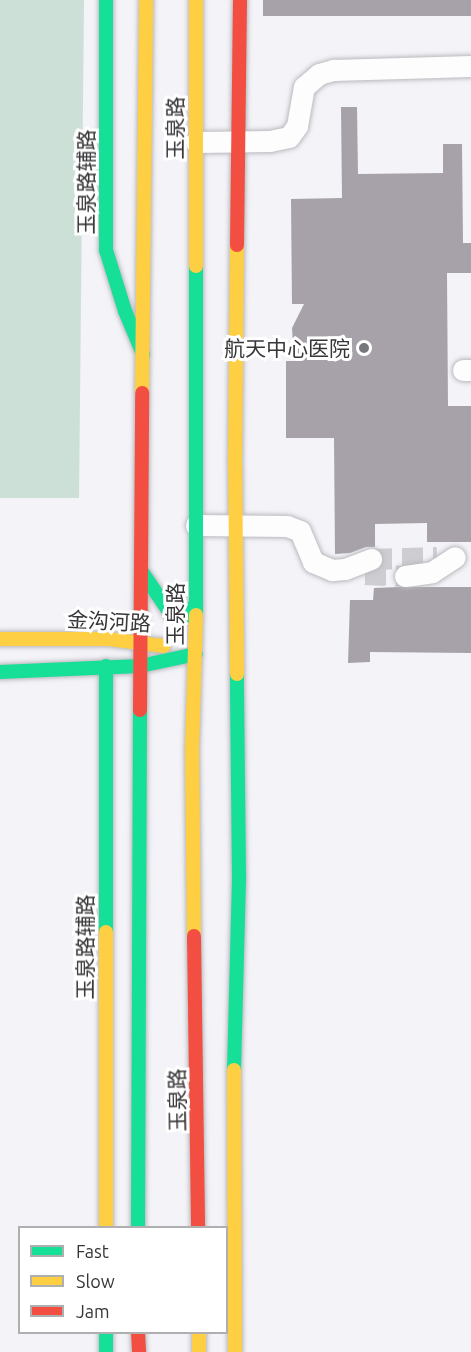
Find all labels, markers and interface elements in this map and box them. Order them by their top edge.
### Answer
street label: 玉泉路 [162,97,188,159]
street label: 玉泉路辅路 [73,130,99,234]
place label: 航天中心医院 [224,335,350,361]
marker: 航天中心医院 [355,339,373,357]
street label: 玉泉路 [162,583,188,645]
street label: 金沟河路 [66,606,152,636]
street label: 玉泉路辅路 [72,895,98,999]
street label: 玉泉路 [164,1068,190,1132]
legend [18,1226,228,1334]
text: Fast [76,1241,109,1261]
text: Slow [76,1271,115,1291]
text: Jam [76,1301,110,1321]

